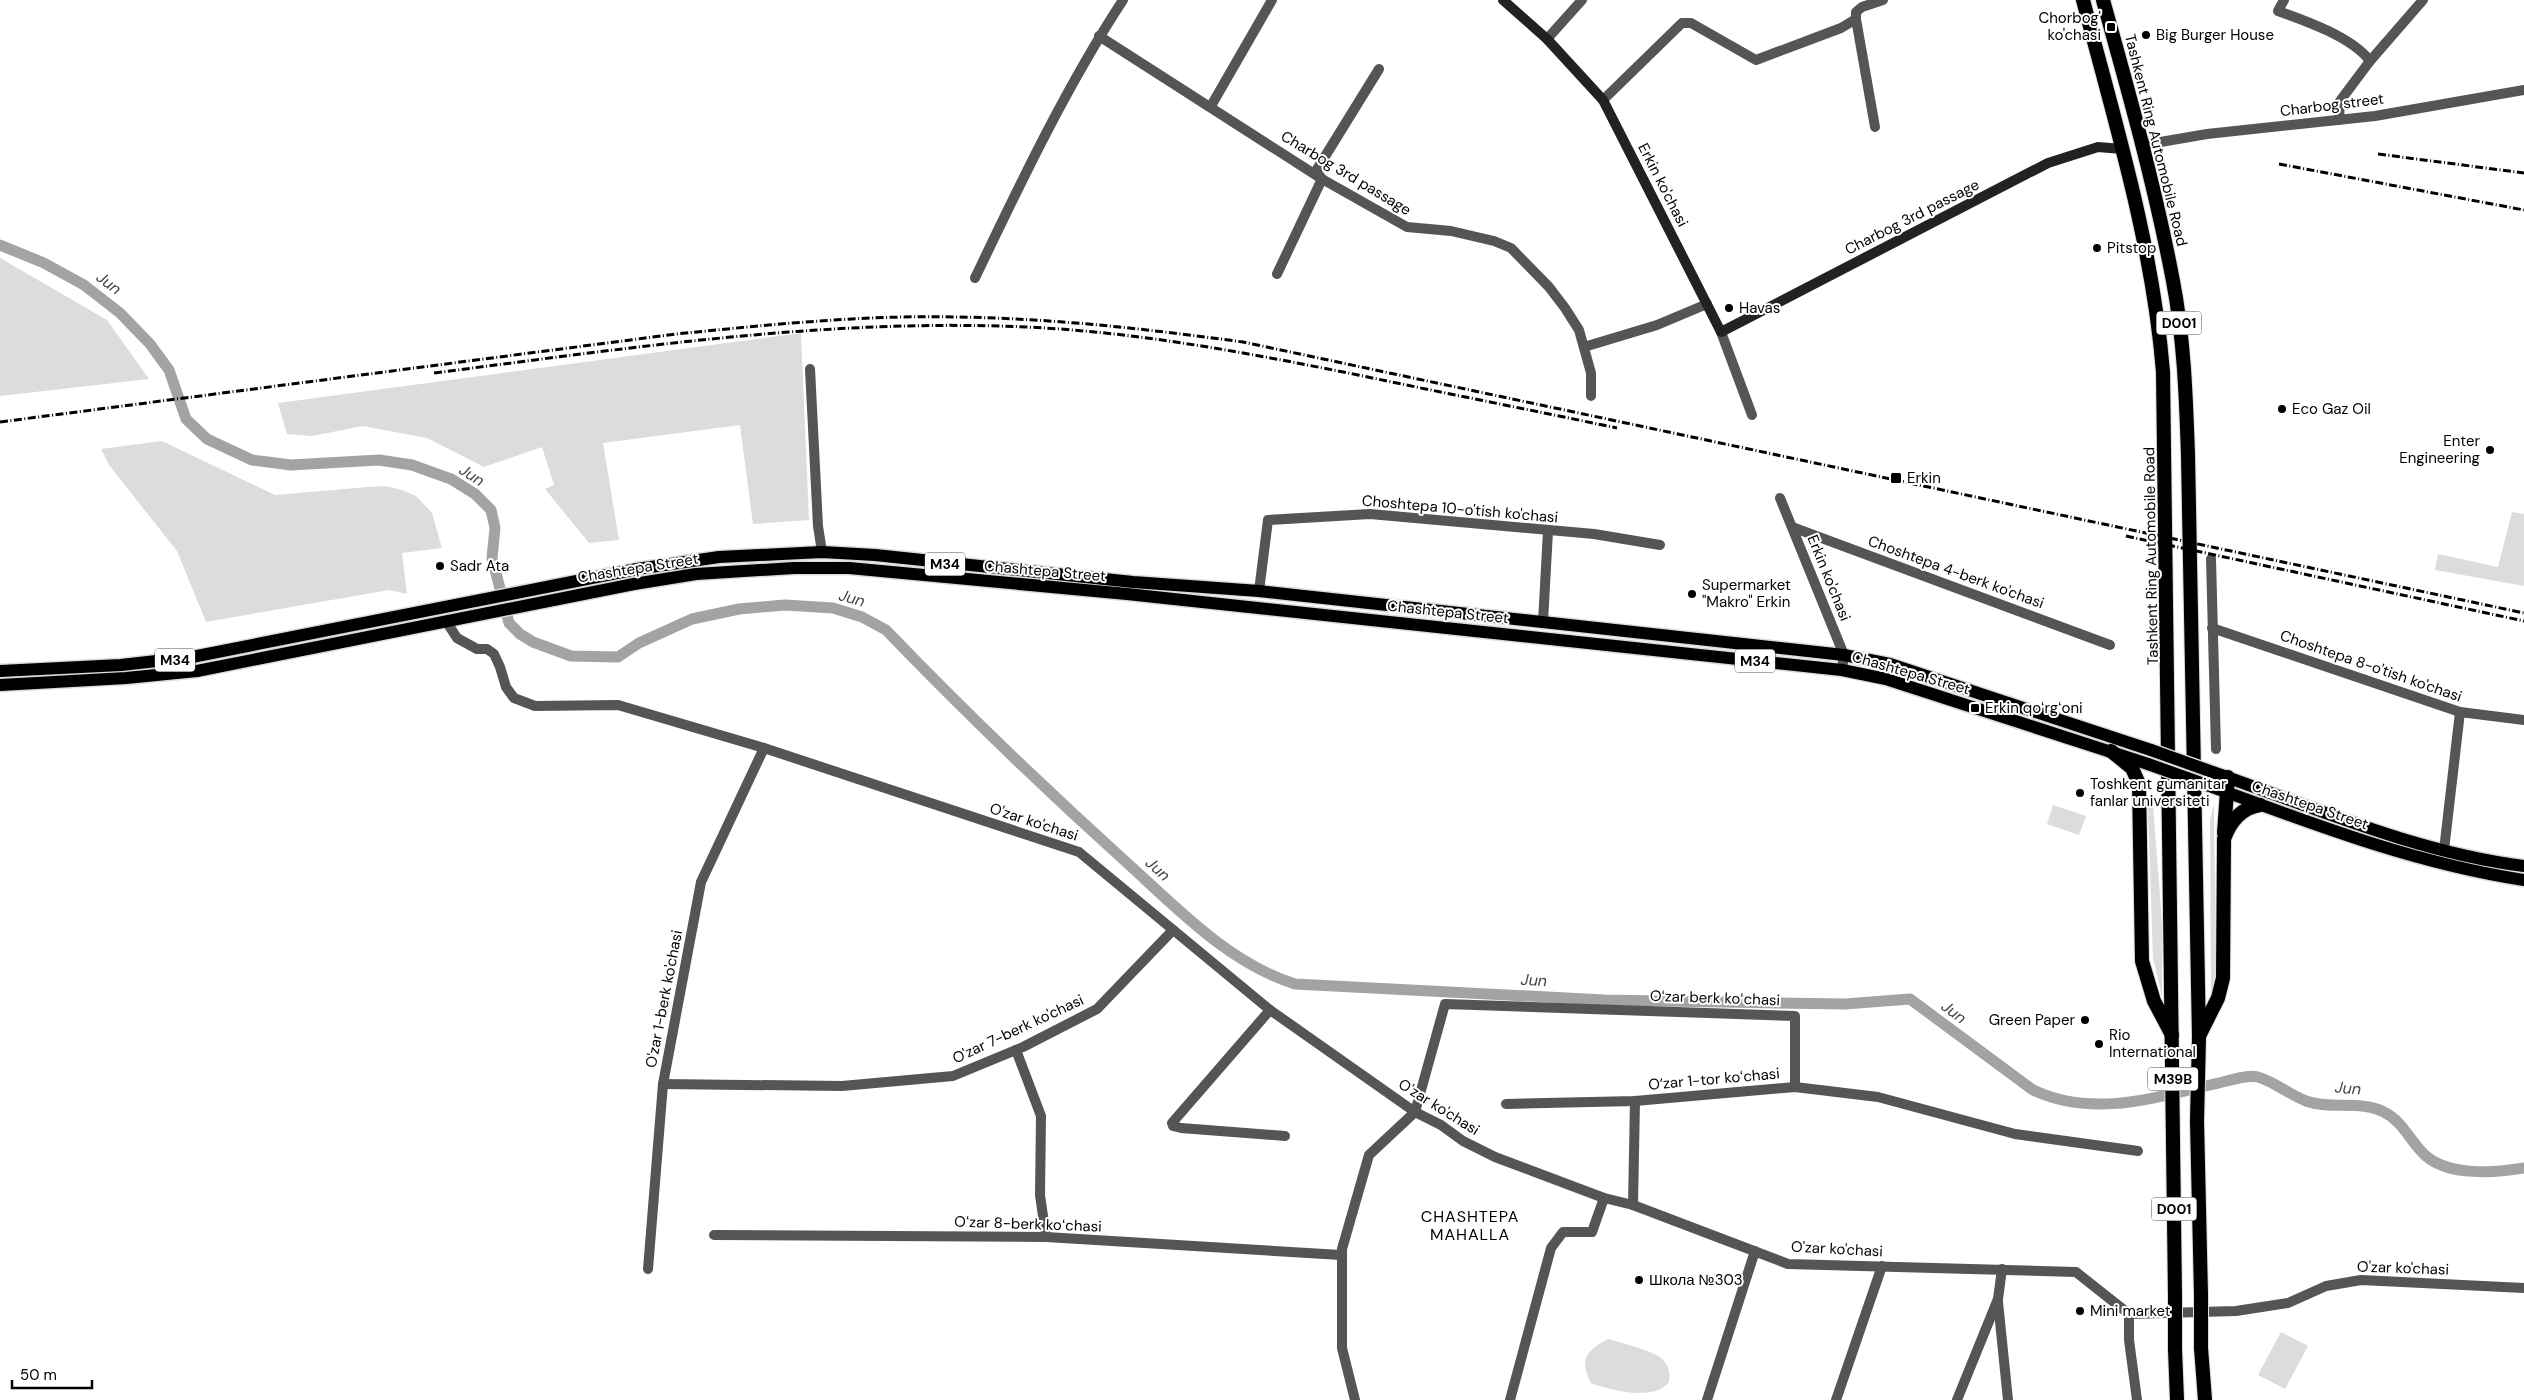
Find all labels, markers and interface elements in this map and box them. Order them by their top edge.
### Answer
place label: Chorbog' ko'chasi [2038,8,2101,45]
marker: Chorbog' ko'chasi [2105,21,2117,33]
place label: Big Burger House [2156,25,2274,45]
marker: Big Burger House [2140,29,2152,41]
street label: Tashkent Ring Automobile Road [2120,32,2192,248]
street label: Charbog street [2279,89,2385,121]
street label: Chаrbog 3rd passage [1277,126,1415,220]
street label: Erkin ko'chasi [1633,140,1693,230]
street label: Charbog 3rd passage [1841,174,1983,260]
place label: Pitstop [2107,238,2156,258]
marker: Pitstop [2091,242,2103,254]
water label: Jun [92,267,126,299]
place label: Havas [1739,298,1780,318]
marker: Havas [1723,302,1735,314]
road number: D001 [2156,312,2202,334]
place label: Eco Gaz Oil [2292,399,2371,419]
marker: Eco Gaz Oil [2276,403,2288,415]
place label: Enter Engineering [2399,431,2480,468]
marker: Enter Engineering [2484,444,2496,456]
street label: Tashkent Ring Automobile Road [2139,447,2163,665]
water label: Jun [455,459,489,491]
place label: Erkin [1907,468,1941,488]
marker: Erkin [1889,471,1903,485]
street label: Choshtepa 10-o'tish ko'chasi [1361,490,1559,528]
street label: Choshtepa 4-berk ko'chasi [1865,531,2047,613]
street label: Erkin ko'chasi [1803,532,1855,624]
street label: Chashtepa Street [576,549,700,587]
road number: M34 [925,552,965,576]
place label: Sadr Ata [450,556,509,576]
street label: Chashtepa Street [983,556,1107,586]
marker: Sadr Ata [434,560,446,572]
place label: Supermarket "Makro" Erkin [1702,575,1791,612]
water label: Jun [837,584,867,612]
marker: Supermarket "Makro" Erkin [1686,588,1698,600]
street label: Chashtepa Street [1386,596,1510,628]
street label: Choshtepa 8-o'tish ko'chasi [2277,625,2465,707]
street label: Chashtepa Street [1850,647,1972,699]
road number: M34 [155,648,195,672]
road number: M34 [1735,649,1775,672]
place label: Erkin qoʻrgʻoni [1985,698,2083,718]
marker: Erkin qoʻrgʻoni [1969,702,1981,714]
place label: Toshkent gumanitar fanlar universiteti [2090,774,2227,811]
street label: Chashtepa Street [2249,776,2371,834]
marker: Toshkent gumanitar fanlar universiteti [2074,787,2086,799]
street label: O'zar ko'chasi [987,798,1081,846]
water label: Jun [1141,852,1175,886]
street label: O'zar 1-berk ko'chasi [641,928,687,1070]
water label: Jun [1520,969,1548,991]
street label: Oʻzar berk koʻchasi [1650,986,1780,1010]
street label: O'zar 7-berk ko'chasi [949,990,1087,1068]
water label: Jun [1937,996,1971,1028]
place label: Green Paper [1989,1010,2075,1030]
marker: Green Paper [2079,1014,2091,1026]
place label: Rio International [2109,1025,2196,1062]
marker: Rio International [2093,1038,2105,1050]
street label: O‘zar 1-tor koʻchasi [1647,1063,1781,1095]
road number: M39B [2148,1068,2198,1090]
street label: O'zar ko'chasi [1395,1074,1483,1140]
water label: Jun [2334,1076,2362,1100]
road number: D001 [2152,1198,2196,1220]
district label: CHASHTEPA MAHALLA [1421,1206,1519,1245]
street label: Oʻzar 8-berk koʻchasi [954,1211,1102,1237]
street label: O'zar ko'chasi [1791,1237,1883,1261]
street label: O'zar ko'chasi [2357,1256,2449,1280]
place label: Школа №303 [1649,1270,1743,1290]
marker: Школа №303 [1633,1274,1645,1286]
place label: Mini market [2090,1301,2171,1321]
marker: Mini market [2074,1305,2086,1317]
scale bar [12,1358,92,1390]
text: 50 m [20,1365,57,1385]

